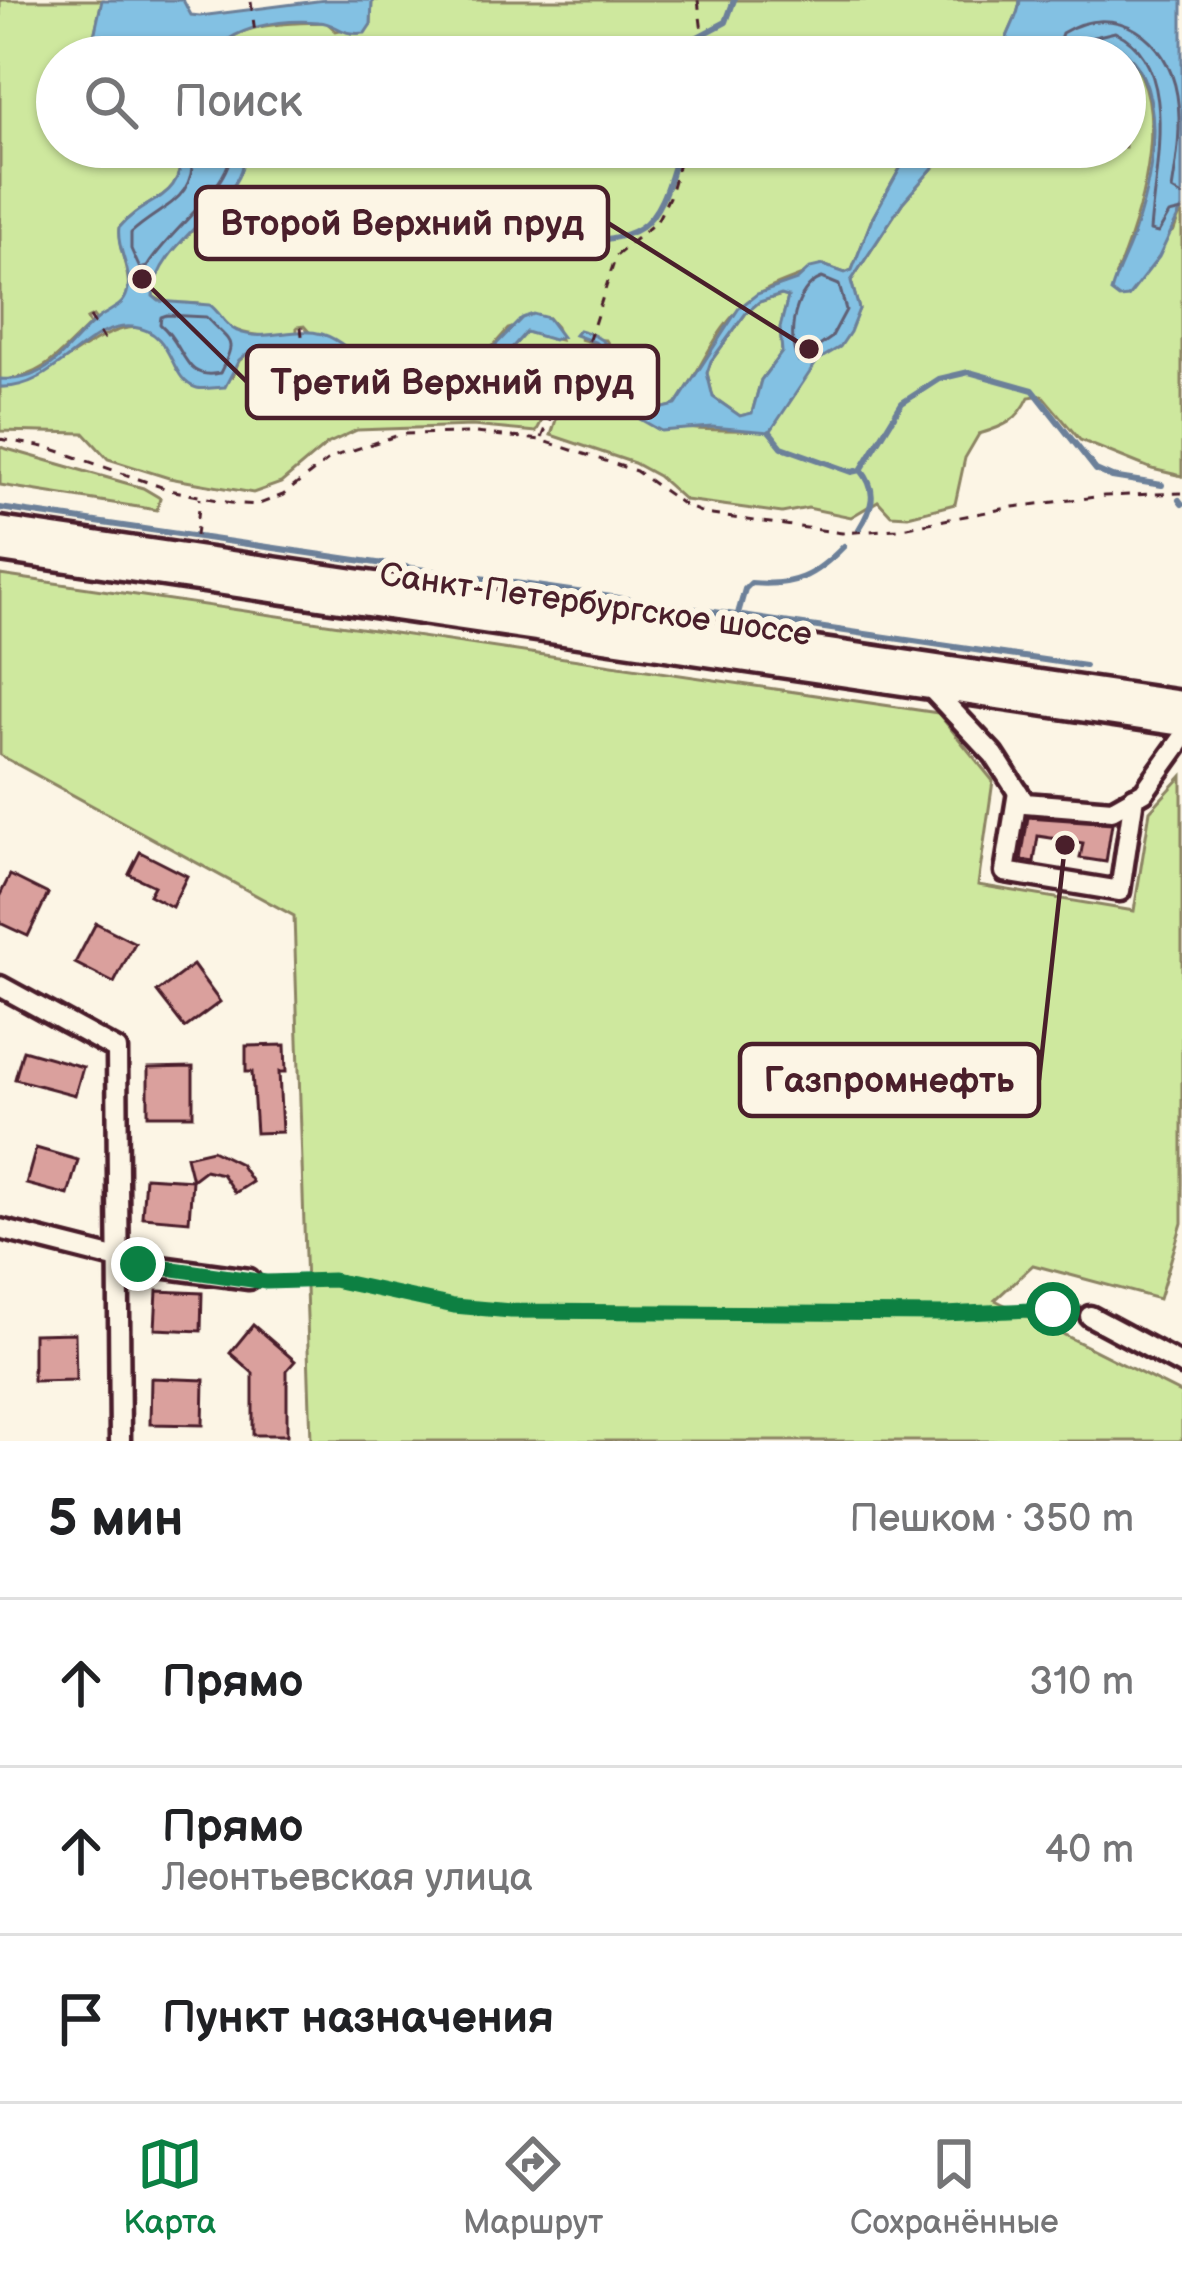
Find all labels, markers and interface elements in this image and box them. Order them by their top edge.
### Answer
search box [36,36,1146,168]
icon: search [78,69,144,135]
text: Поиск [174,75,302,130]
callout: Второй Верхний пруд [196,187,608,259]
text: Второй Верхний пруд [220,203,584,246]
callout: Третий Верхний пруд [247,346,658,418]
text: Третий Верхний пруд [270,362,634,405]
street label: Санкт-Петербургское шоссе [377,555,814,655]
callout: Газпромнефть [740,1044,1039,1116]
text: Газпромнефть [764,1060,1015,1103]
route end [111,1237,165,1291]
route start [1026,1282,1080,1336]
text: 5 мин [48,1489,183,1550]
text: Пешком · 350 m [849,1496,1134,1543]
icon: ahead [48,1650,114,1716]
text: Прямо [162,1655,303,1710]
text: 310 m [1029,1659,1134,1706]
text: Прямо [162,1800,303,1855]
icon: ahead [48,1818,114,1884]
text: 40 m [1044,1827,1134,1874]
text: Леонтьевская улица [162,1855,533,1902]
icon: arrive [48,1986,114,2052]
text: Пункт назначения [162,1991,554,2046]
tab: Карта [123,2131,216,2243]
tab: Маршрут [463,2131,603,2243]
tab: Сохранённые [850,2131,1059,2243]

